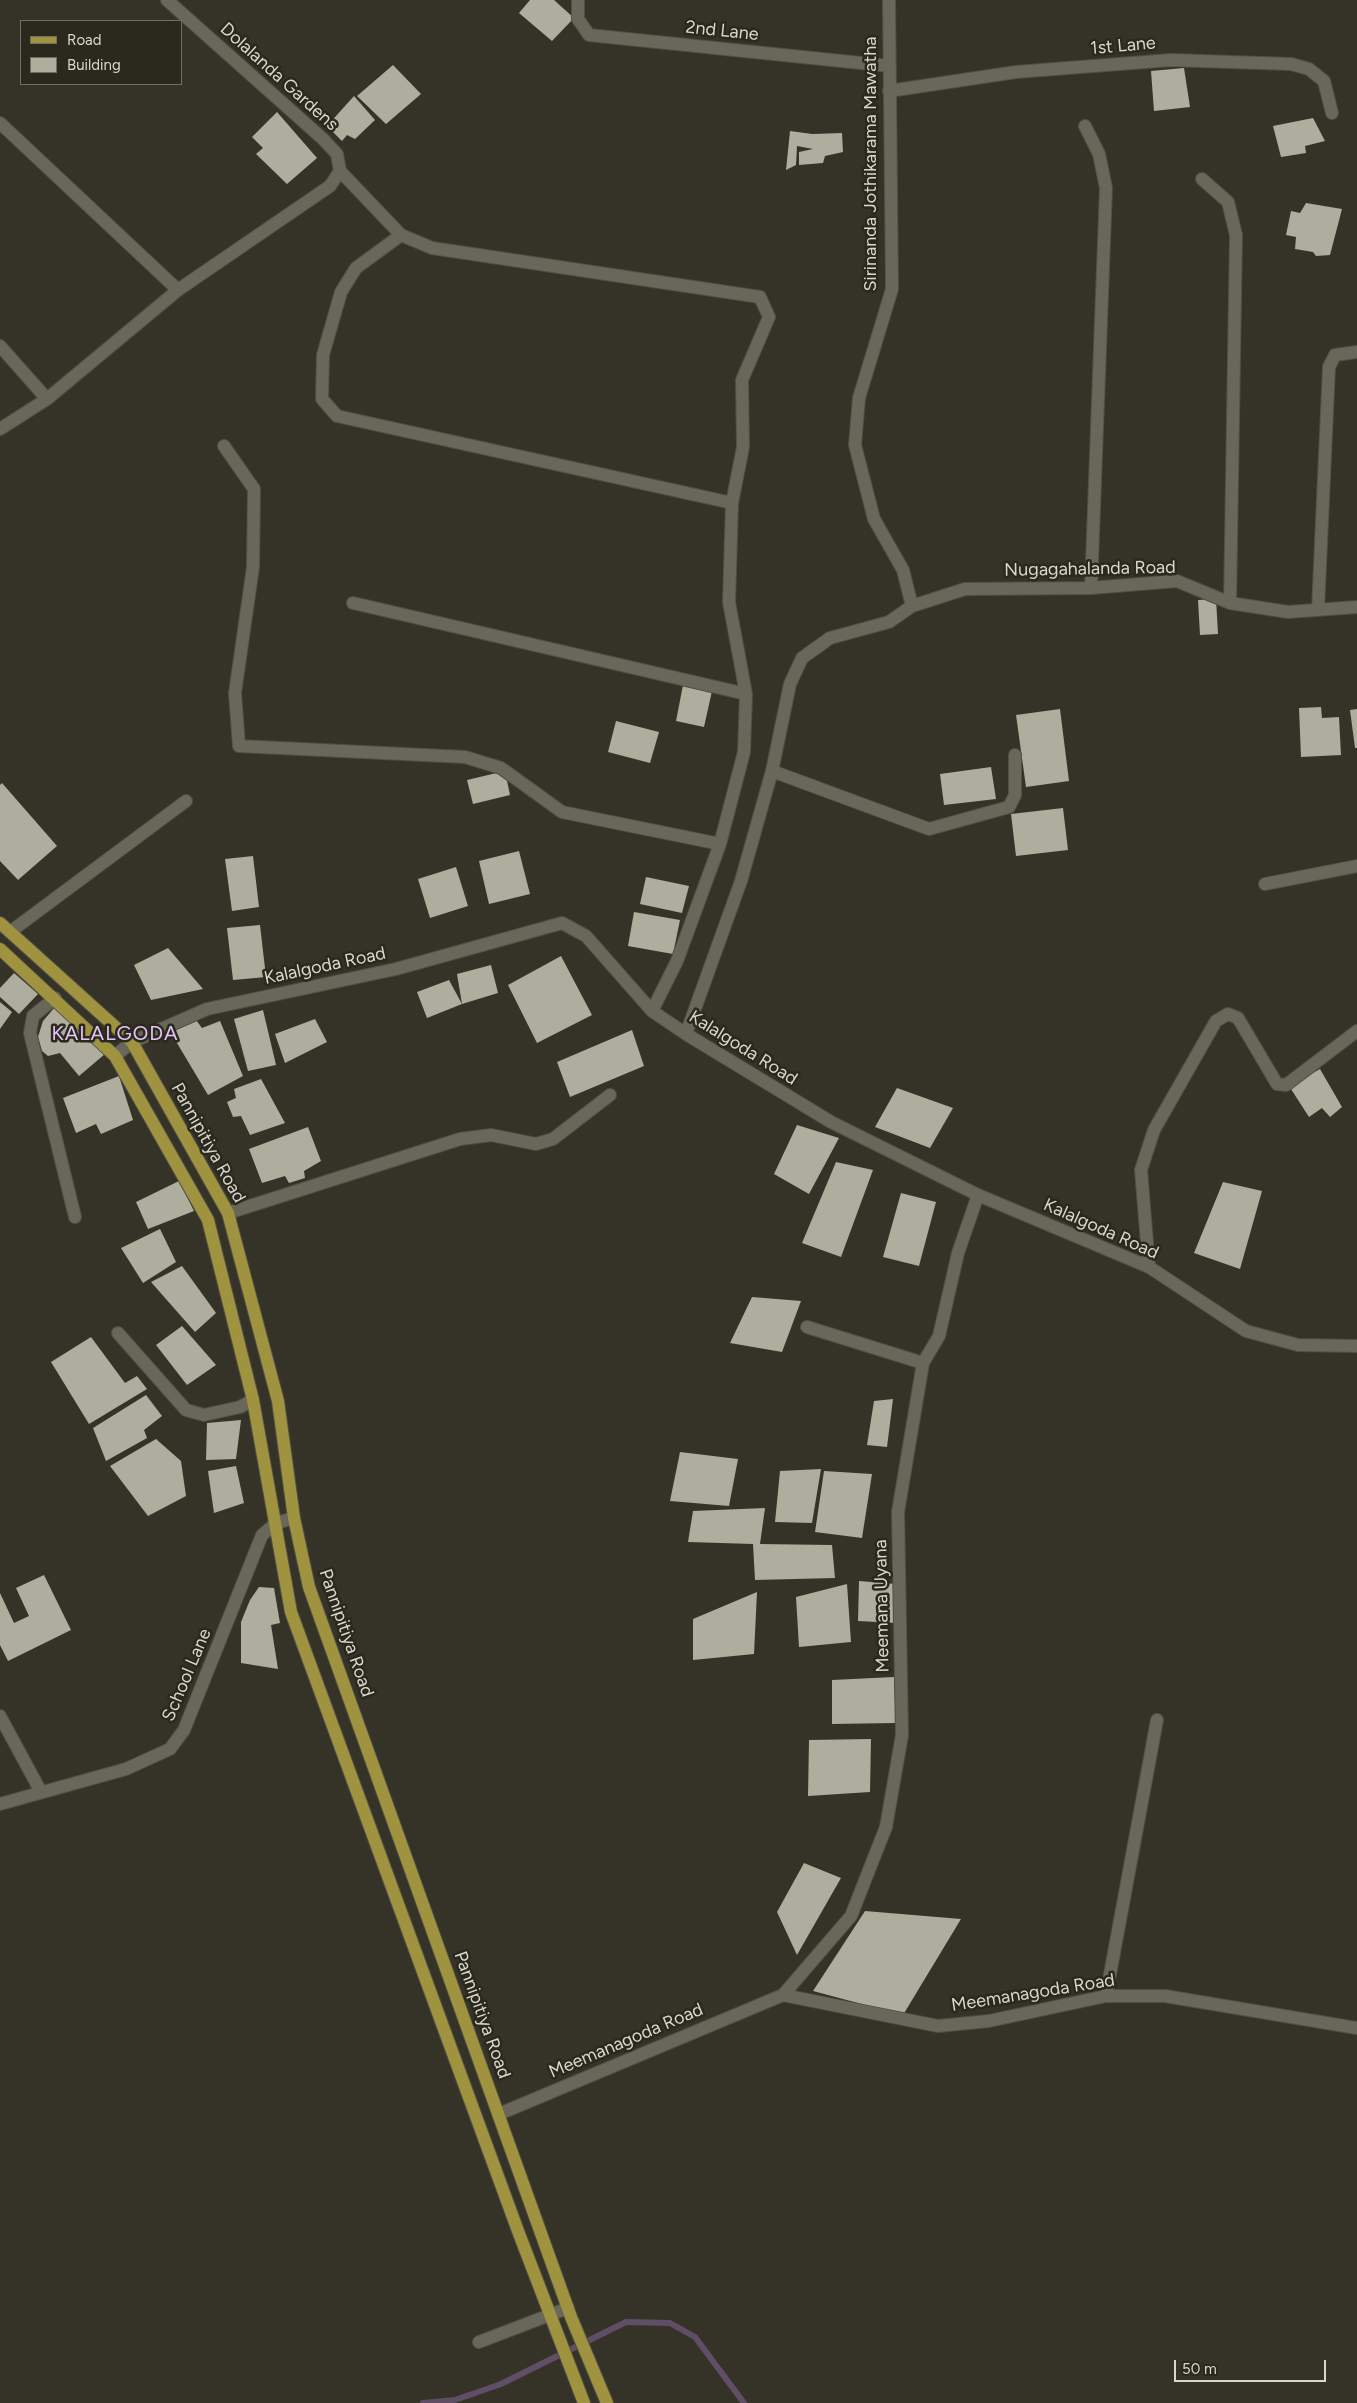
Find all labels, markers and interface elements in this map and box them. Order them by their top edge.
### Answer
street label: 2nd Lane [684,16,760,46]
street label: Dolalanda Gardens [216,18,342,136]
legend [20,20,182,85]
text: Road [67,31,102,49]
street label: 1st Lane [1089,32,1157,60]
street label: Sirinanda Jothikarama Mawatha [860,37,882,291]
text: Building [67,56,121,74]
street label: Nugagahalanda Road [1004,557,1176,581]
street label: Kalalgoda Road [262,943,388,989]
street label: Kalalgoda Road [685,1006,801,1090]
district label: KALALGODA [50,1022,180,1046]
street label: Pannipitiya Road [166,1079,250,1207]
street label: Kalalgoda Road [1040,1194,1162,1264]
street label: Meemana Uyana [870,1539,894,1673]
street label: Pannipitiya Road [314,1566,378,1700]
street label: School Lane [158,1625,216,1725]
street label: Pannipitiya Road [449,1948,515,2082]
street label: Meemanagoda Road [950,1969,1116,2017]
street label: Meemanagoda Road [546,1999,706,2083]
scale bar [1177,2350,1330,2382]
text: 50 m [1182,2360,1217,2378]

